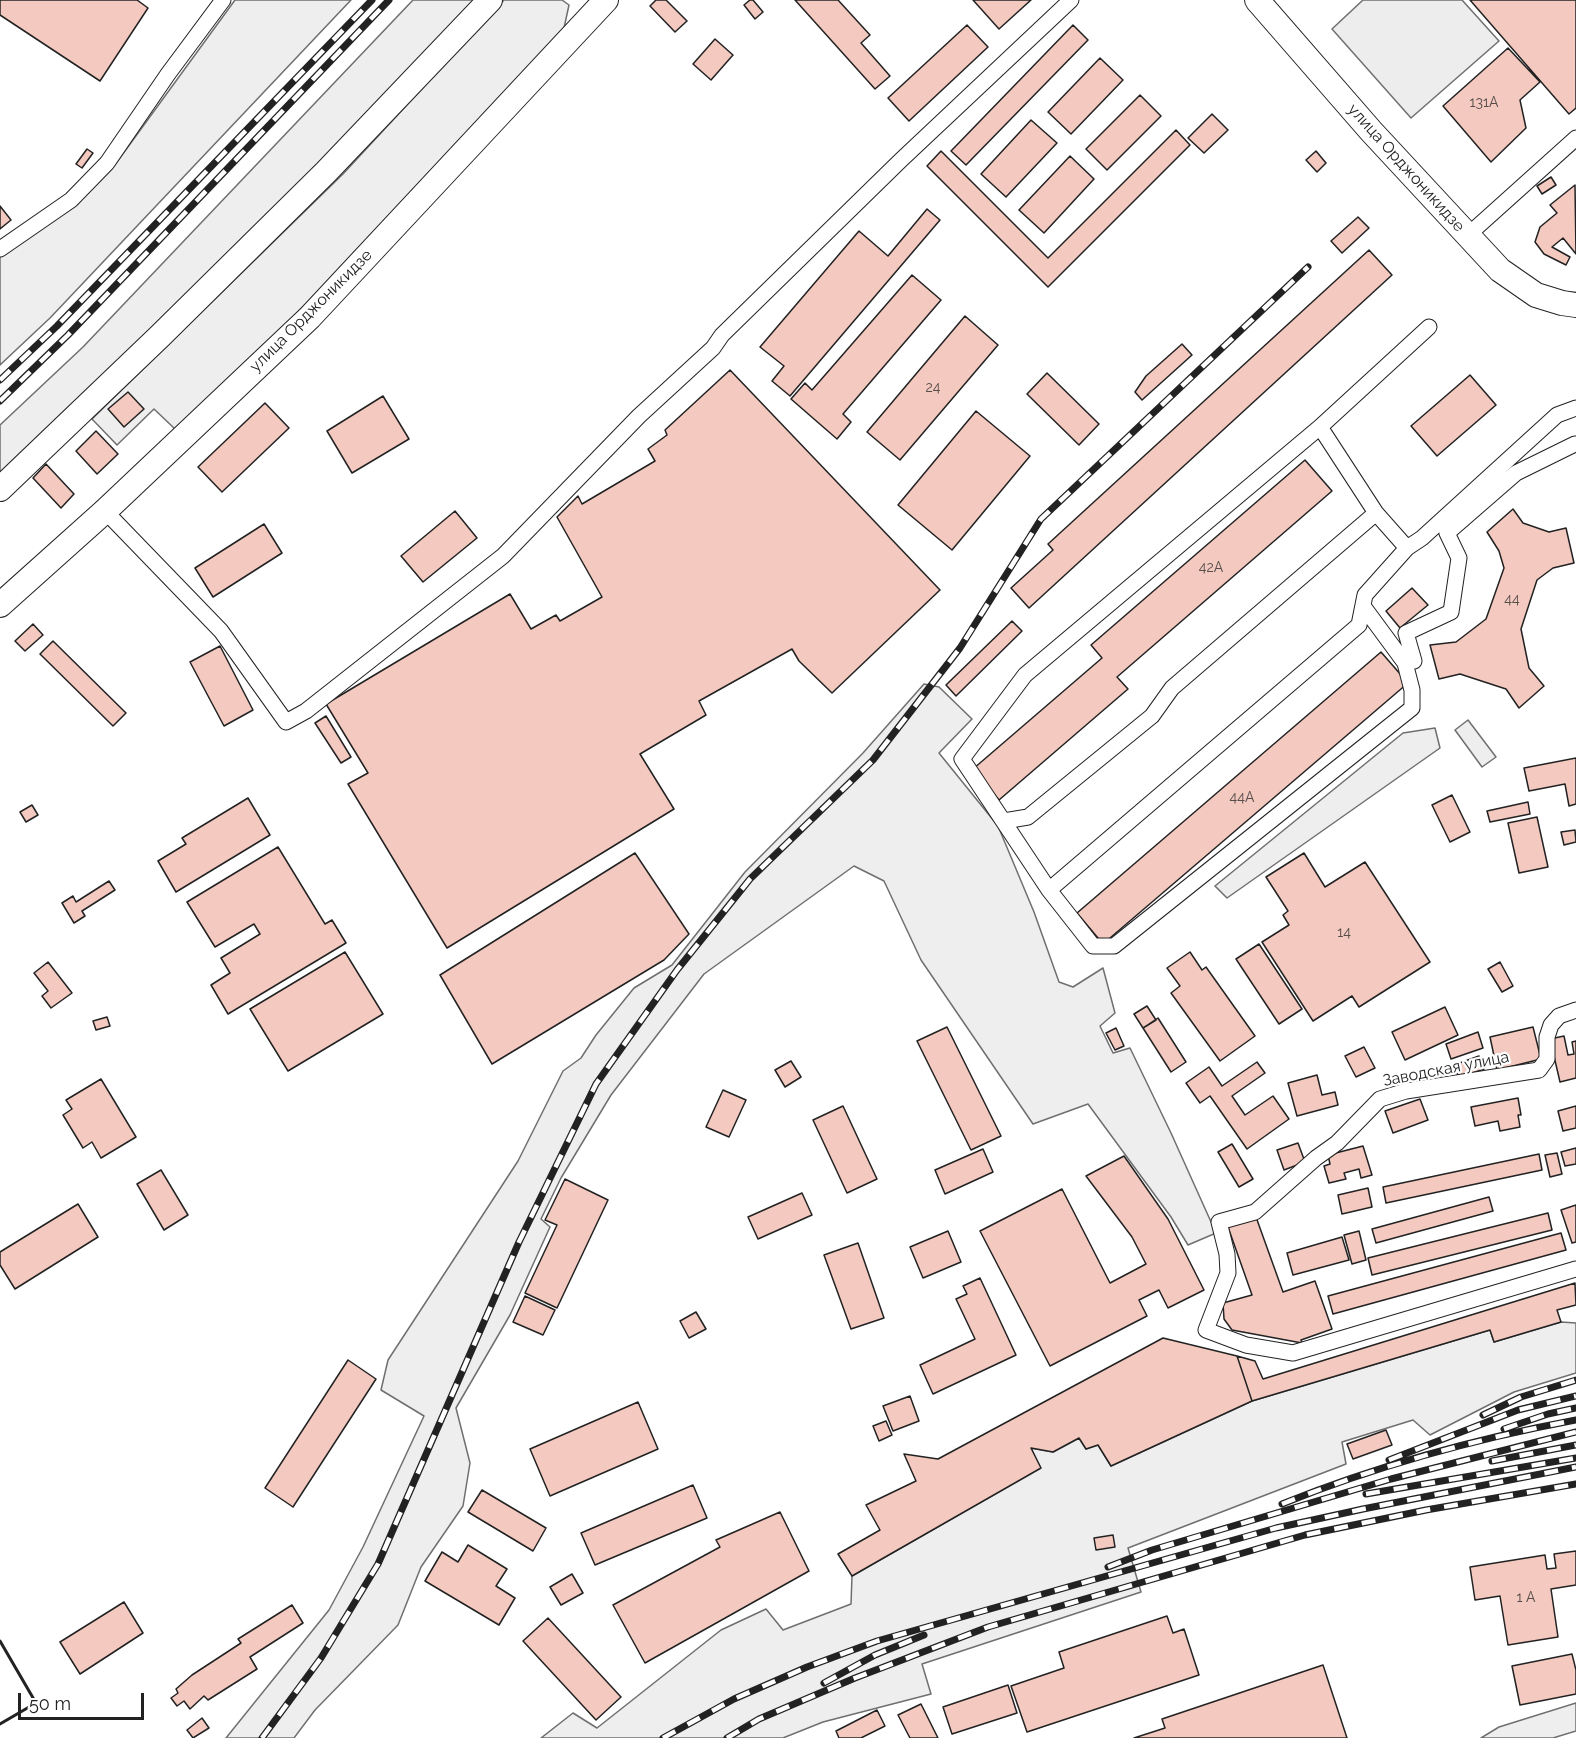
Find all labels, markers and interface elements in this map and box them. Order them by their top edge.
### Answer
house number: 131А [1470,95,1498,111]
street label: улица Орджоникидзе [1344,100,1468,236]
street label: улица Орджоникидзе [246,246,376,376]
house number: 24 [926,380,940,396]
house number: 42А [1199,560,1223,576]
house number: 44 [1504,592,1520,608]
house number: 44А [1230,790,1254,806]
house number: 14 [1337,925,1351,941]
street label: Заводская улица [1381,1047,1511,1091]
house number: 1 А [1516,1590,1536,1606]
scale bar [21,1681,147,1719]
text: 50 m [29,1693,71,1714]

